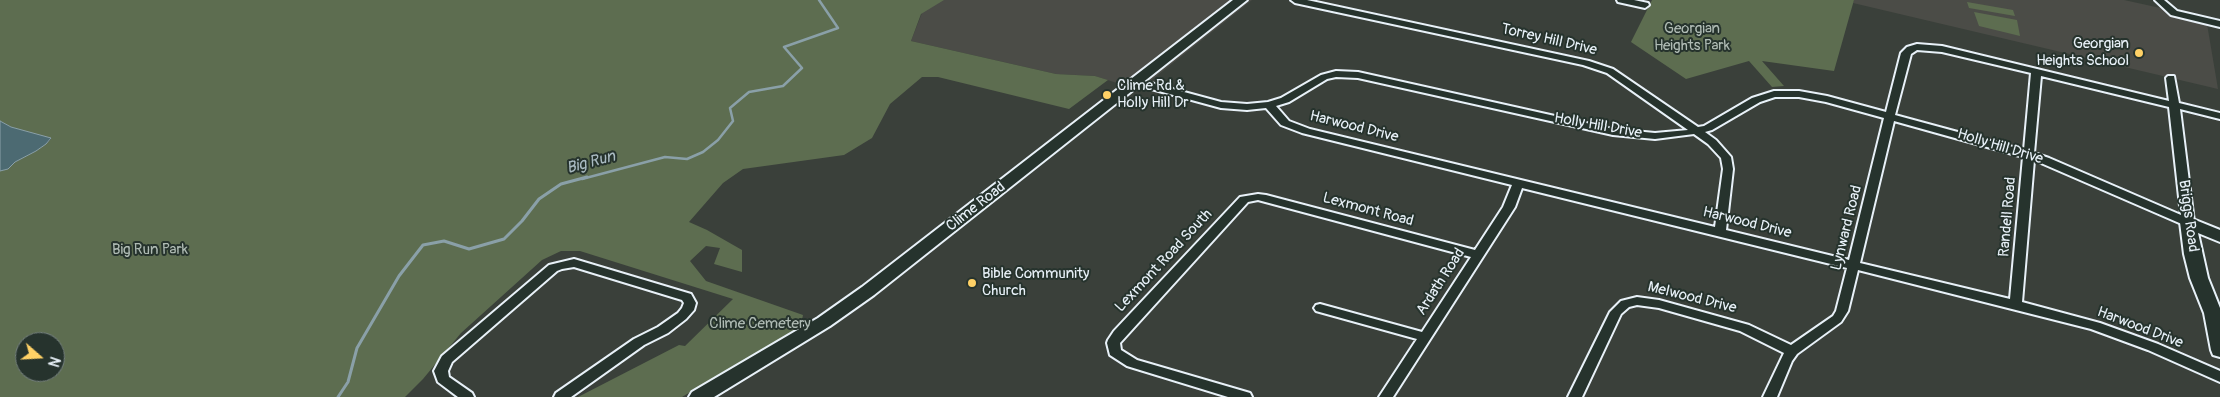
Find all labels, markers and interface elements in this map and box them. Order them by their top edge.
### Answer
street label: Torrey Hill Drive [1499,20,1599,60]
park label: Georgian Heights Park [1654,20,1730,55]
place label: Georgian Heights School [2036,35,2129,70]
marker: Georgian Heights School [2133,47,2145,59]
place label: Clime Rd & Holly Hill Dr [1117,77,1189,112]
marker: Clime Rd & Holly Hill Dr [1101,89,1113,101]
street label: Harwood Drive [1308,107,1400,147]
street label: Holly Hill Drive [1553,109,1643,143]
street label: Holly Hill Drive [1955,125,2045,169]
water label: Big Run [564,147,618,179]
street label: Randell Road [1996,176,2020,258]
street label: Clime Road [943,178,1009,236]
street label: Briggs Road [2174,179,2202,253]
street label: Lynward Road [1828,184,1866,272]
street label: Lexmont Road [1321,189,1415,231]
street label: Harwood Drive [1701,203,1793,243]
street label: Lexmont Road South [1112,206,1216,316]
park label: Big Run Park [112,241,188,259]
street label: Ardath Road [1413,245,1469,319]
place label: Bible Community Church [982,265,1089,300]
marker: Bible Community Church [966,277,978,289]
street label: Melwood Drive [1646,278,1738,318]
street label: Harwood Drive [2094,303,2186,353]
park label: Clime Cemetery [709,315,811,333]
north arrow [15,332,65,382]
text: N [44,354,63,369]

